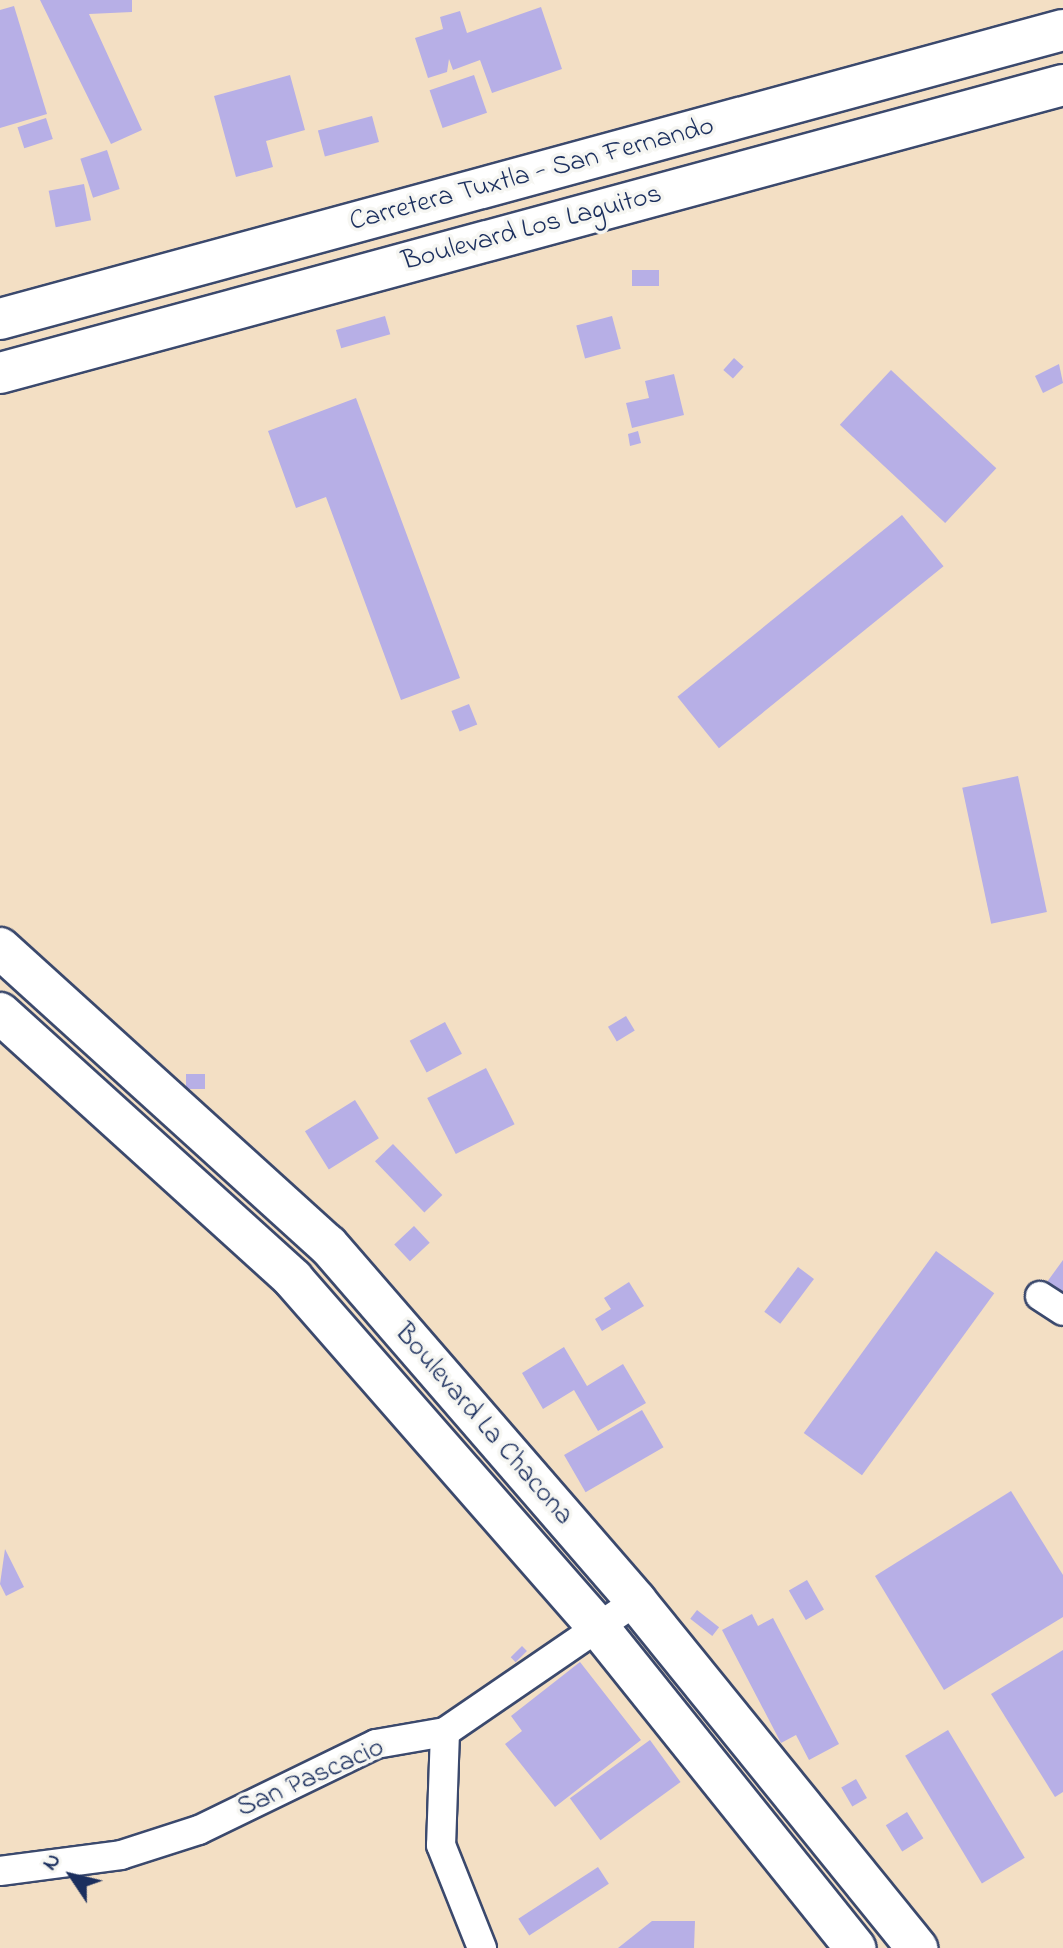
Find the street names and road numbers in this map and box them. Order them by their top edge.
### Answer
street label: Carretera Tuxtla - San Fernando [346,110,718,240]
street label: Boulevard Los Laguitos [399,178,665,280]
street label: Boulevard La Chacona [386,1317,580,1533]
street label: San Pascacio [232,1732,390,1826]

